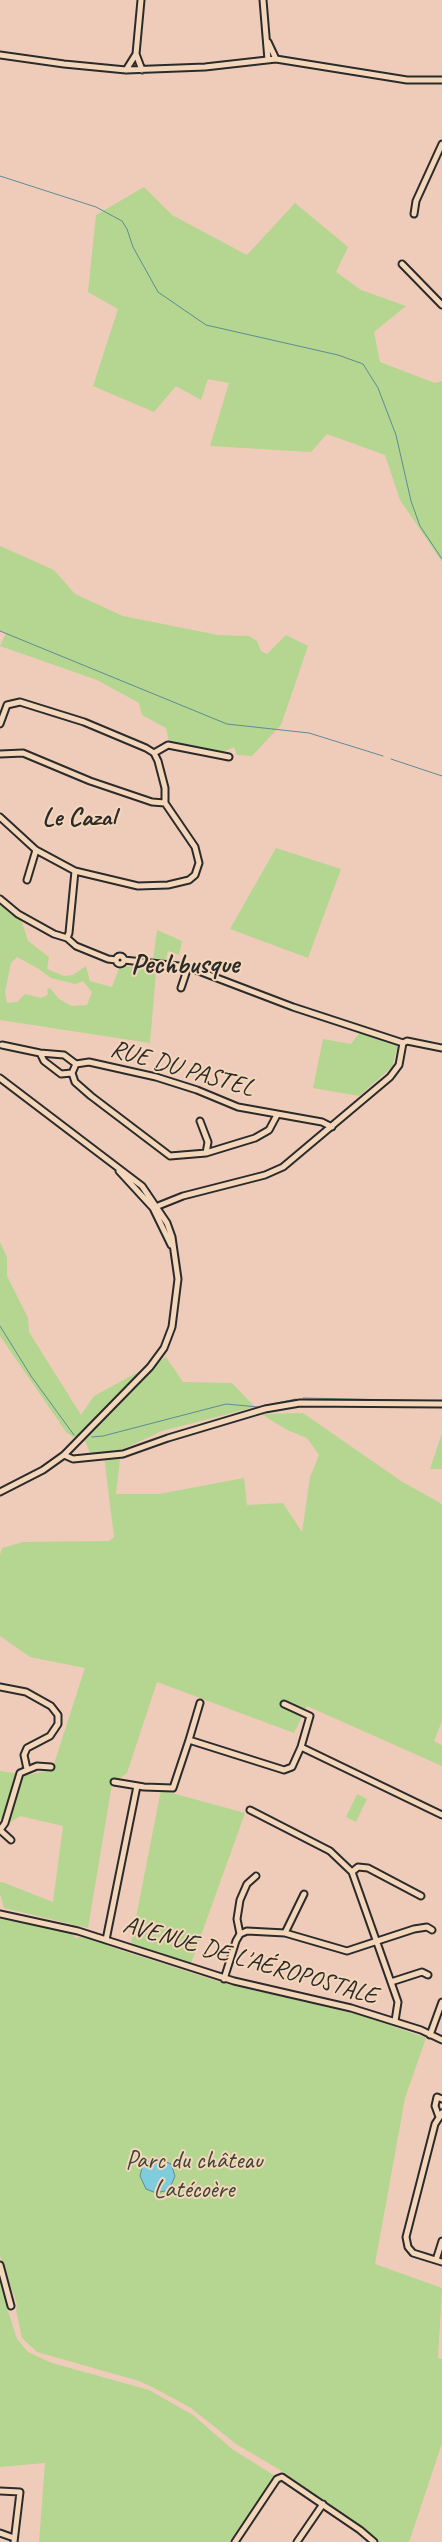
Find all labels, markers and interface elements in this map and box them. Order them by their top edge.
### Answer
district label: Le Cazal [42,802,116,834]
district label: Pechbusque [131,949,239,983]
street label: RUE DU PASTEL [107,1034,257,1104]
street label: AVENUE DE L'AÉROPOSTALE [119,1910,381,2012]
park label: Parc du château Latécoère [125,2146,263,2205]

